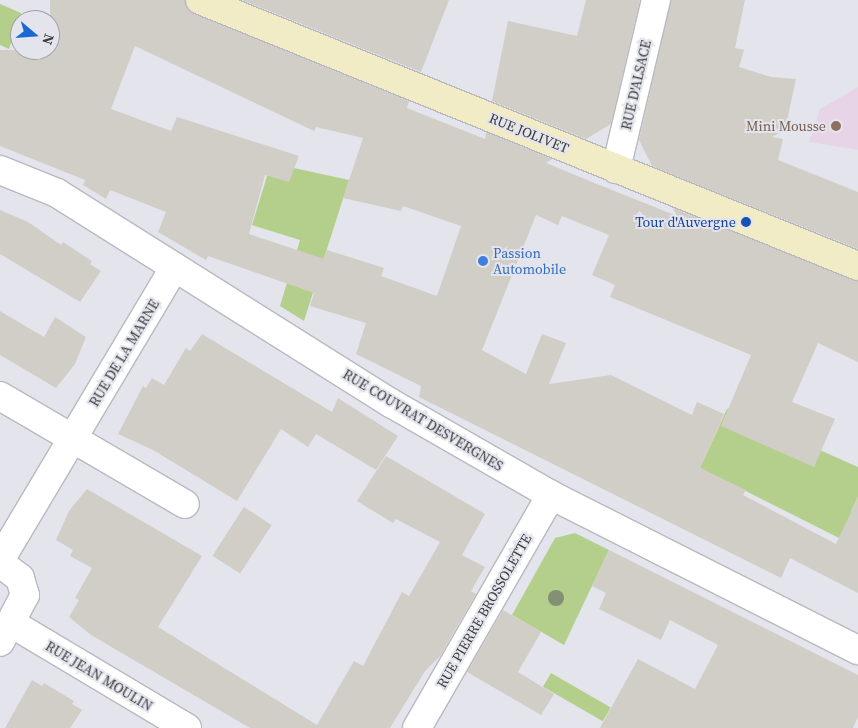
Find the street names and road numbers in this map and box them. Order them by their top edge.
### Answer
street label: RUE D'ALSACE [617,38,655,132]
street label: RUE JOLIVET [487,109,571,157]
street label: RUE DE LA MARNE [85,296,163,410]
street label: RUE COUVRAT DESVERGNES [340,365,506,475]
street label: RUE PIERRE BROSSOLETTE [433,531,535,691]
street label: RUE JEAN MOULIN [42,637,156,715]

